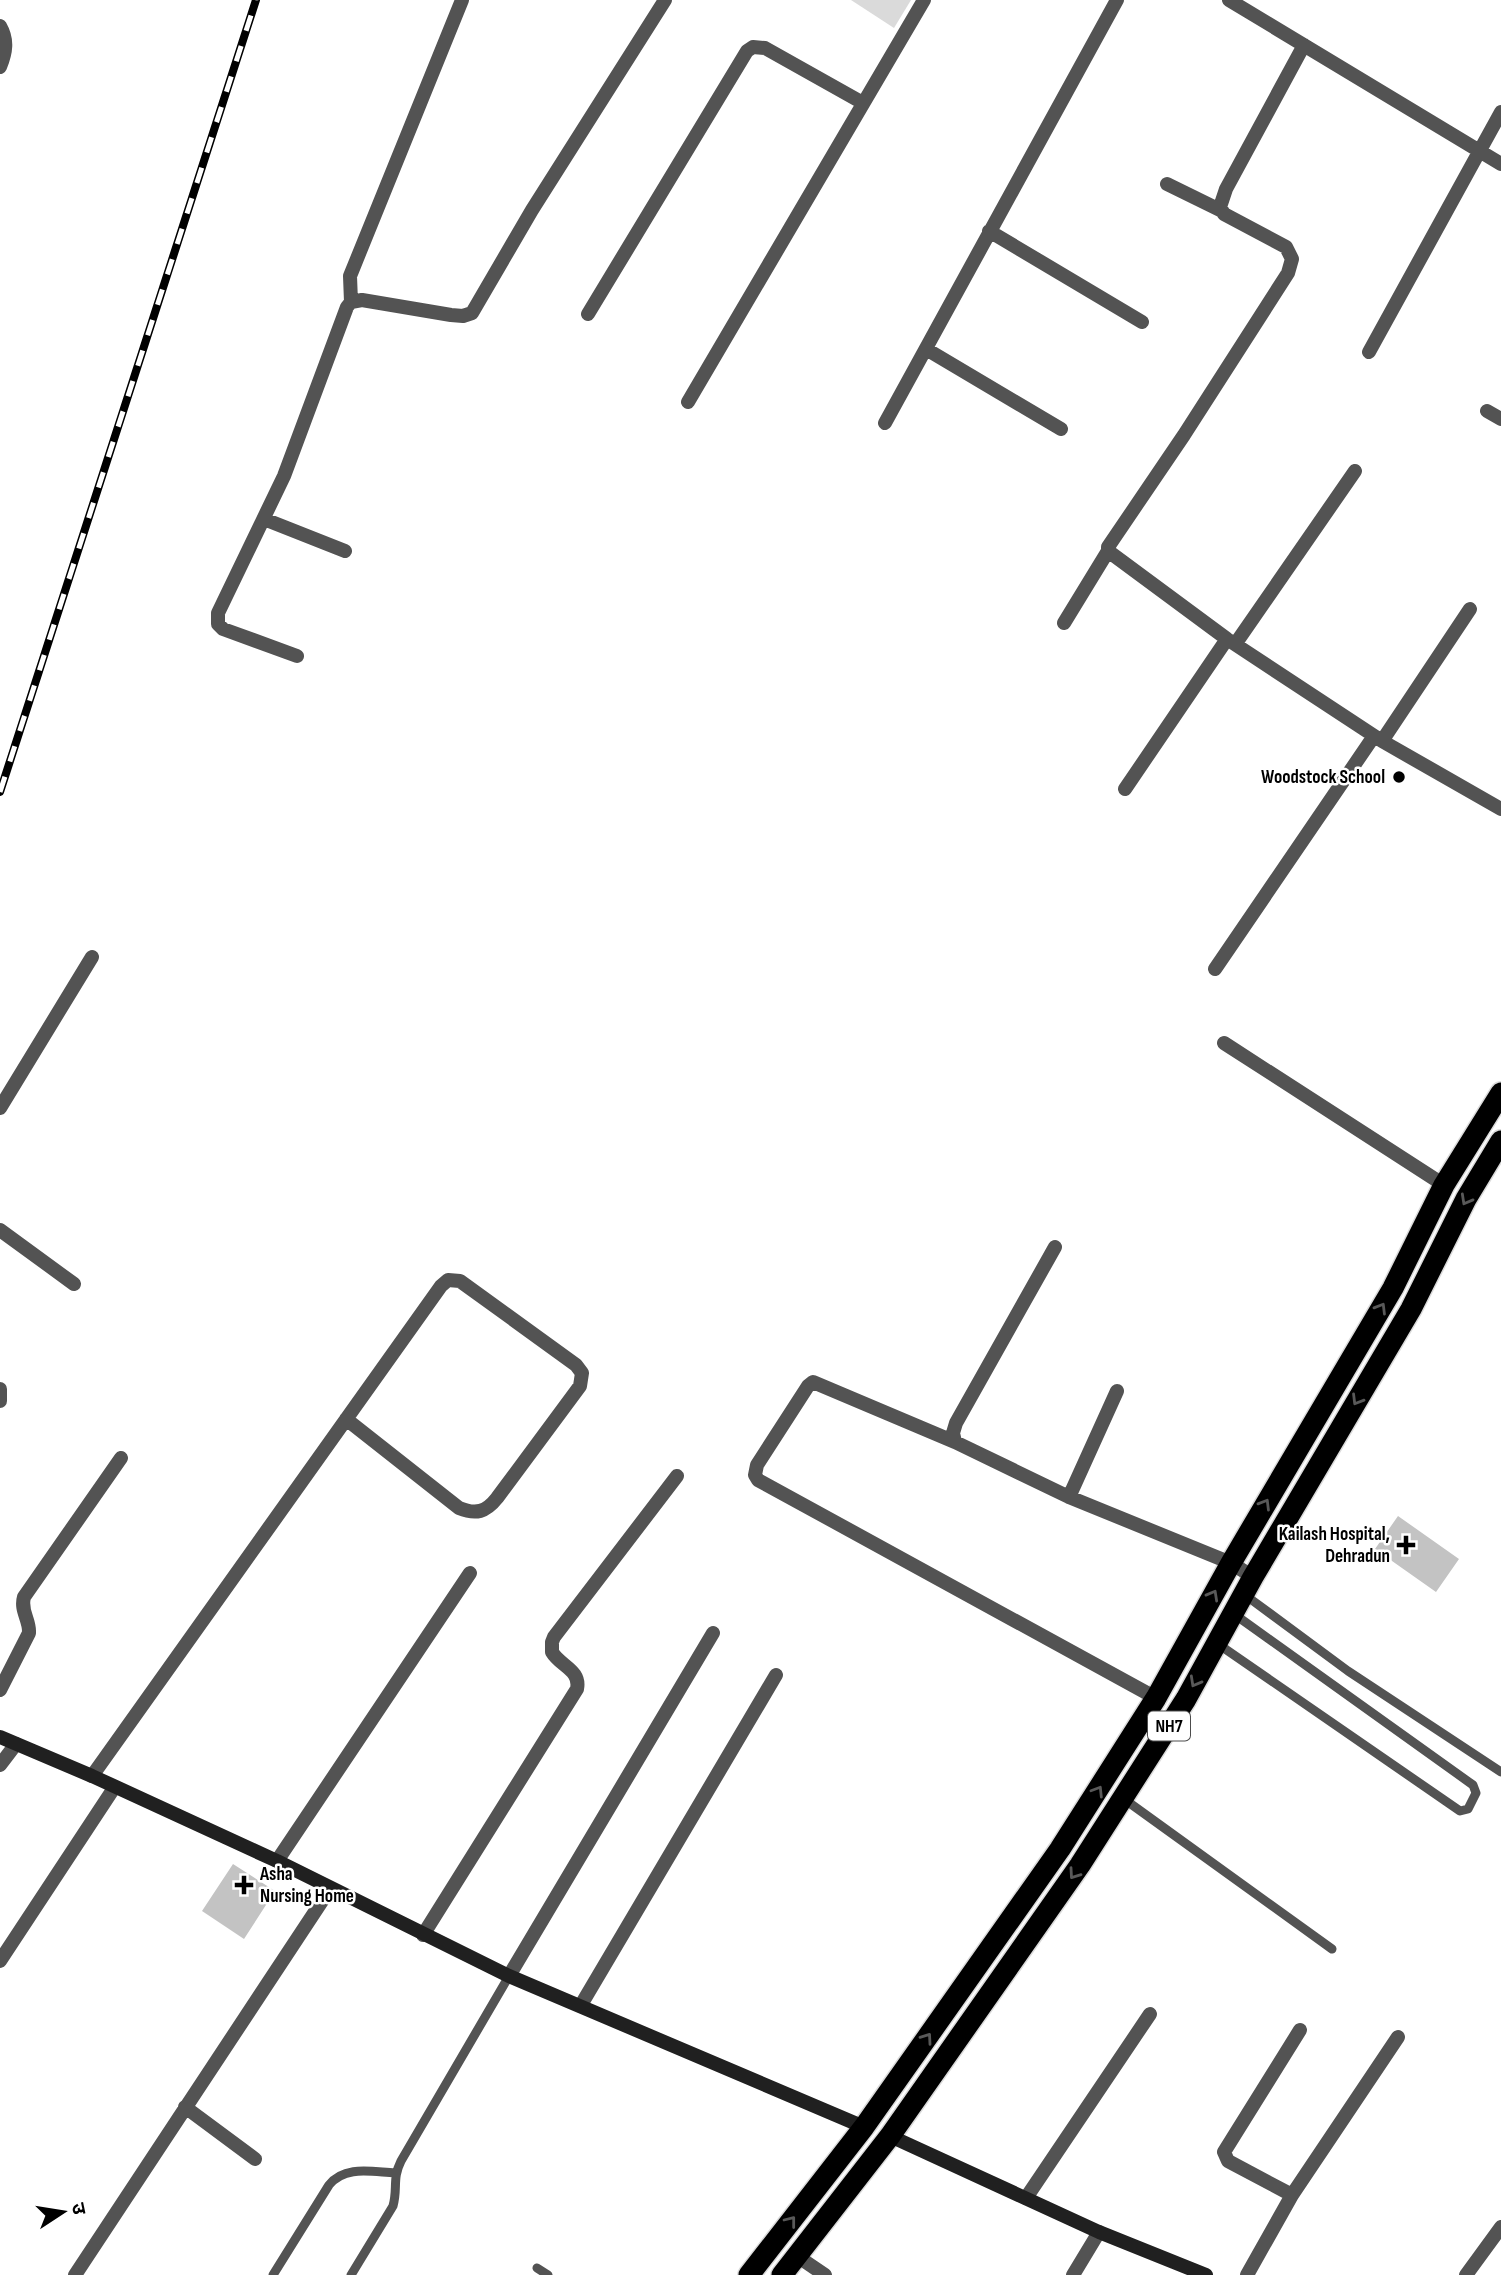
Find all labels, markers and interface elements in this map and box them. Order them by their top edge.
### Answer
place label: Woodstock School [1261,766,1385,789]
marker: Woodstock School [1391,769,1407,785]
one-way arrow [1461,1192,1474,1205]
one-way arrow [1373,1303,1386,1316]
one-way arrow [1353,1392,1366,1405]
one-way arrow [1257,1499,1270,1512]
place label: Kailash Hospital, Dehradun [1279,1523,1390,1568]
marker: Kailash Hospital, Dehradun [1396,1535,1416,1555]
one-way arrow [1205,1590,1218,1602]
one-way arrow [1190,1675,1203,1687]
road number: NH7 [1148,1712,1190,1741]
one-way arrow [1089,1785,1102,1798]
place label: Asha Nursing Home [259,1863,354,1908]
one-way arrow [1070,1866,1082,1879]
marker: Asha Nursing Home [234,1875,254,1895]
one-way arrow [919,2033,931,2046]
north arrow [28,2177,98,2247]
text: उ [66,2201,91,2217]
one-way arrow [783,2216,796,2229]

